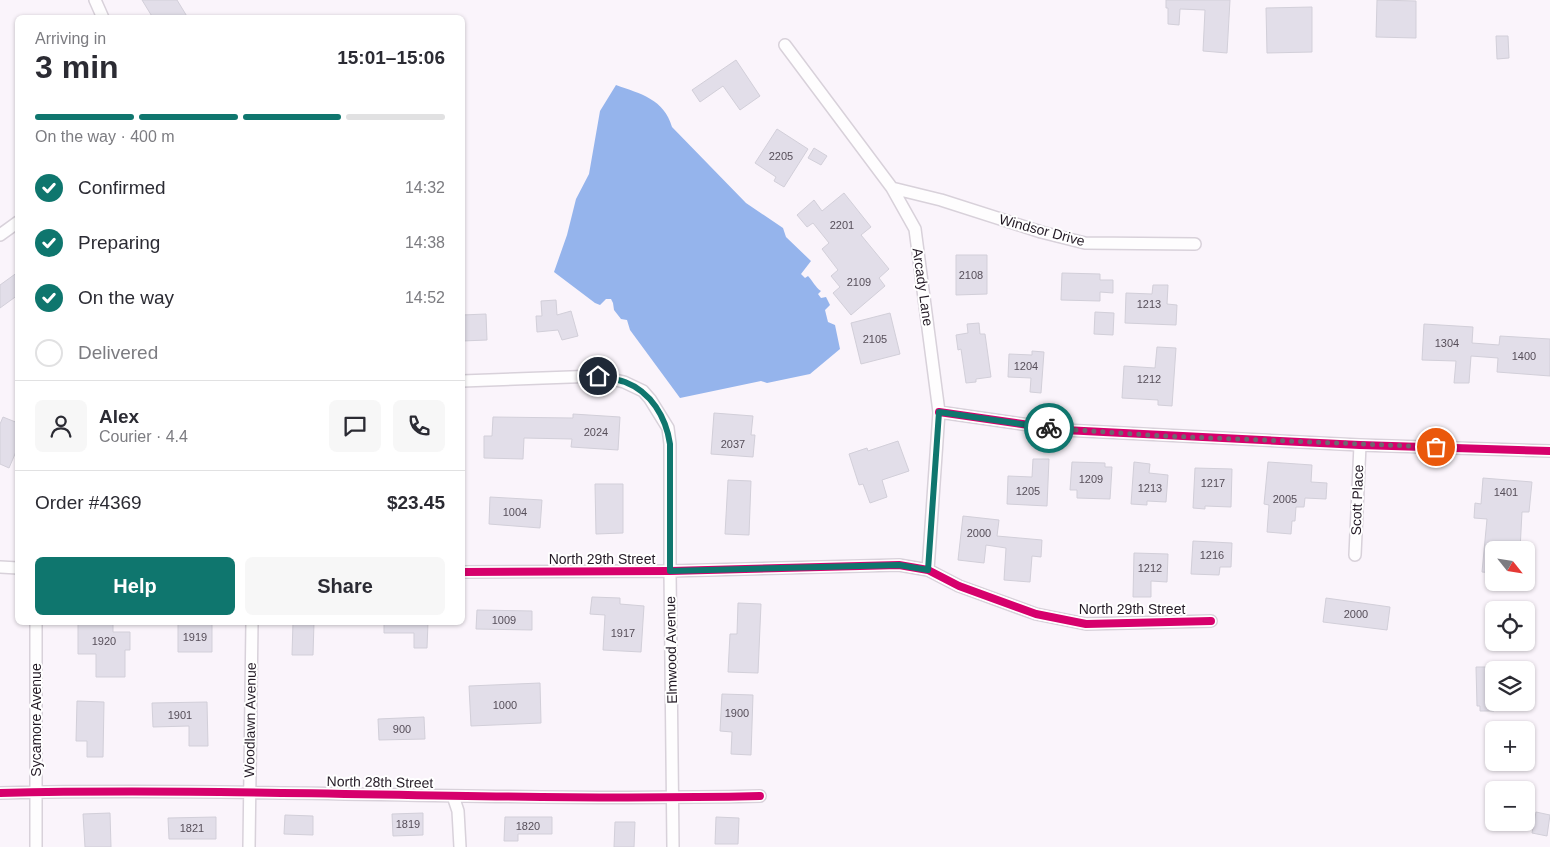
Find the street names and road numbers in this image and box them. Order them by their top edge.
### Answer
street label: Windsor Drive [997,211,1087,249]
street label: Arcady Lane [910,247,936,327]
street label: Scott Place [1348,464,1366,536]
street label: North 29th Street [549,551,655,567]
street label: Elmwood Avenue [662,596,680,704]
street label: North 29th Street [1079,601,1185,617]
street label: Woodlawn Avenue [241,662,259,778]
street label: Sycamore Avenue [28,663,44,777]
street label: North 28th Street [327,773,434,791]

